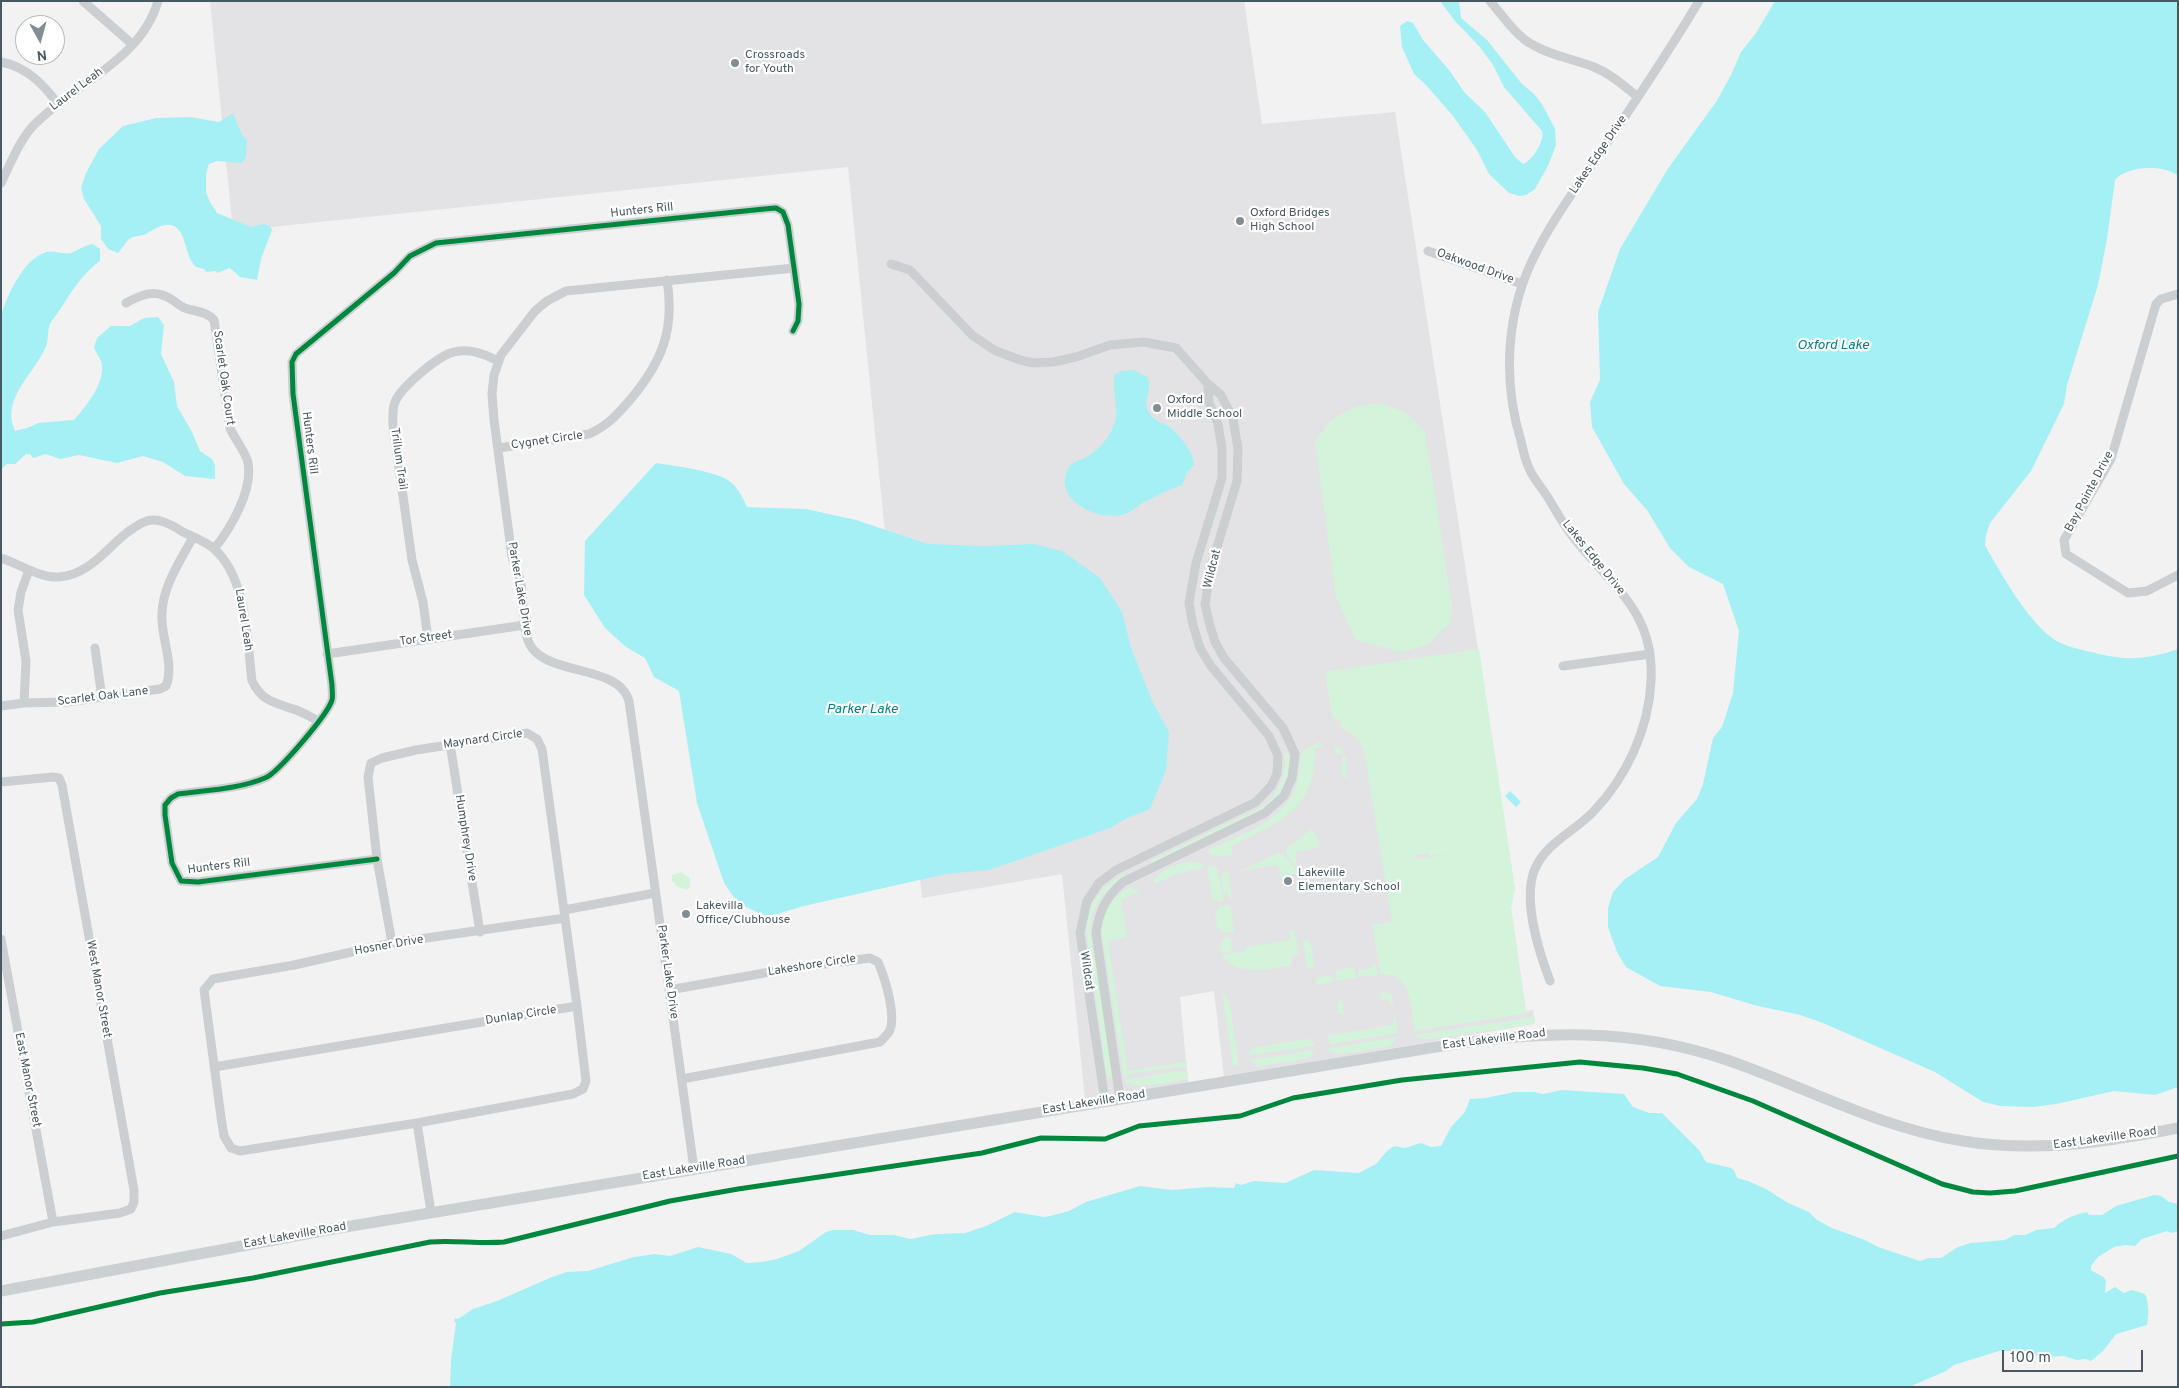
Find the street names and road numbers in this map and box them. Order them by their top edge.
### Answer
street label: Laurel Leah [48,65,106,115]
street label: Lakes Edge Drive [1567,113,1631,197]
street label: Hunters Rill [610,201,674,221]
street label: Oakwood Drive [1434,246,1516,288]
street label: Scarlet Oak Court [209,330,237,426]
street label: Hunters Rill [298,411,320,475]
street label: Trillum Trail [387,427,409,491]
street label: Cygnet Circle [510,429,584,453]
street label: Bay Pointe Drive [2063,449,2117,535]
street label: Lakes Edge Drive [1559,518,1627,598]
street label: Parker Lake Drive [504,541,534,637]
street label: Wildcat [1201,548,1225,590]
street label: Laurel Leah [231,588,255,652]
street label: Tor Street [399,628,453,650]
street label: Scarlet Oak Lane [57,684,149,710]
street label: Maynard Circle [442,727,524,753]
street label: Humphrey Drive [451,794,479,882]
street label: Hunters Rill [187,856,251,878]
street label: Parker Lake Drive [653,924,681,1020]
street label: Hosner Drive [353,933,425,959]
street label: West Manor Street [82,939,114,1039]
street label: Wildcat [1076,950,1096,992]
street label: Lakeshore Circle [767,952,857,980]
street label: Dunlap Circle [484,1003,558,1029]
street label: East Lakeville Road [1441,1027,1547,1053]
street label: East Manor Street [11,1031,43,1129]
street label: East Lakeville Road [1041,1088,1147,1118]
street label: East Lakeville Road [2052,1125,2158,1153]
street label: East Lakeville Road [641,1154,747,1184]
street label: East Lakeville Road [242,1220,348,1252]

